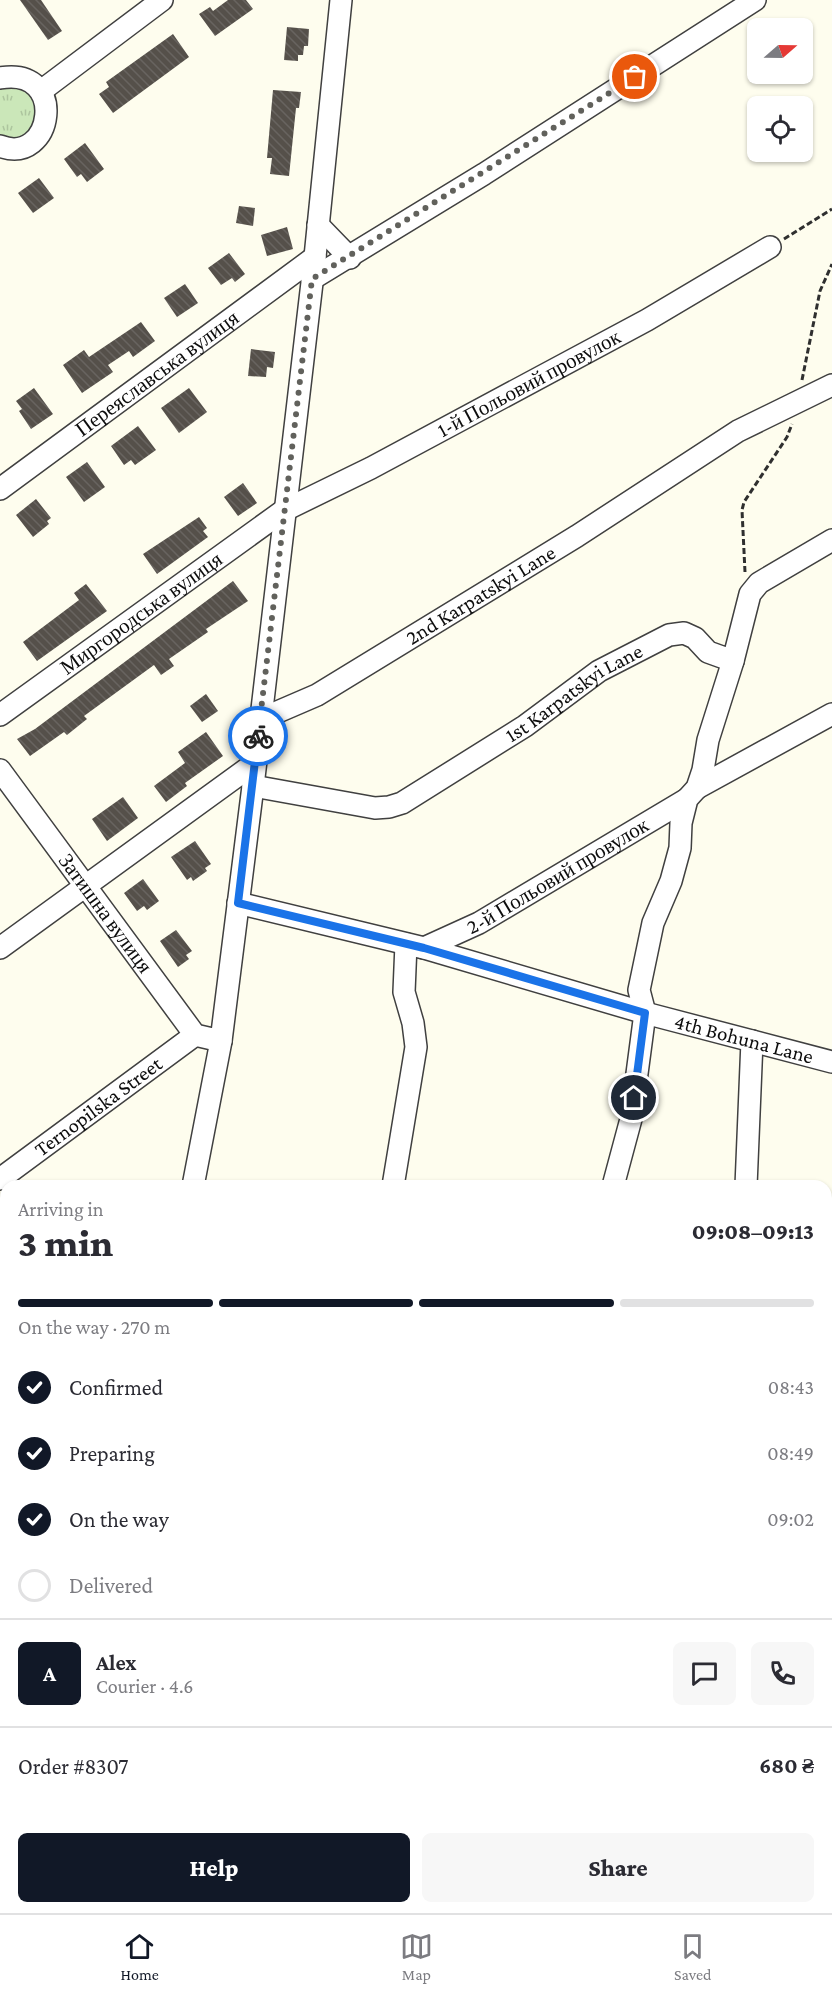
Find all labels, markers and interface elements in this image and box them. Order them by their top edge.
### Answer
north arrow [747,18,813,84]
map controls [747,18,813,162]
pin [609,51,660,102]
icon: bag [618,60,651,93]
button: locate [747,96,813,162]
street label: Переяславська вулиця [71,305,243,441]
street label: 1-й Польовий провулок [433,324,625,442]
street label: 2nd Karpatskyi Lane [402,540,560,650]
street label: Миргородська вулиця [56,547,227,680]
street label: 1st Karpatskyi Lane [501,639,647,747]
courier [228,706,288,766]
icon: bike [242,720,275,753]
street label: 2-й Польовий провулок [463,812,654,939]
street label: Затишна вулиця [54,849,157,978]
street label: 4th Bohuna Lane [672,1009,816,1069]
street label: Ternopilska Street [30,1051,167,1161]
pin [608,1072,659,1123]
icon: home [617,1081,650,1114]
text: Arriving in [18,1198,103,1220]
text: 09:08–09:13 [692,1219,814,1244]
text: 3 min [18,1221,113,1264]
text: On the way · 270 m [18,1316,170,1338]
icon: check [18,1371,51,1404]
text: Confirmed [69,1375,163,1400]
text: 08:43 [768,1376,814,1398]
icon: check [18,1437,51,1470]
text: Preparing [69,1441,155,1466]
text: 08:49 [767,1442,814,1464]
icon: check [18,1503,51,1536]
text: On the way [69,1507,169,1532]
text: 09:02 [767,1508,814,1530]
text: Delivered [69,1573,153,1598]
button: chat [673,1642,736,1705]
button: phone [751,1642,814,1705]
text: Alex [96,1650,137,1675]
text: A [43,1661,56,1686]
text: Courier · 4.6 [96,1675,194,1697]
text: 680 ₴ [759,1753,814,1778]
text: Order #8307 [18,1754,128,1779]
button: Help [18,1833,410,1902]
button: Share [422,1833,814,1902]
tab: Home [121,1930,159,1983]
tab: Map [400,1930,433,1983]
tab: Saved [674,1930,711,1983]

